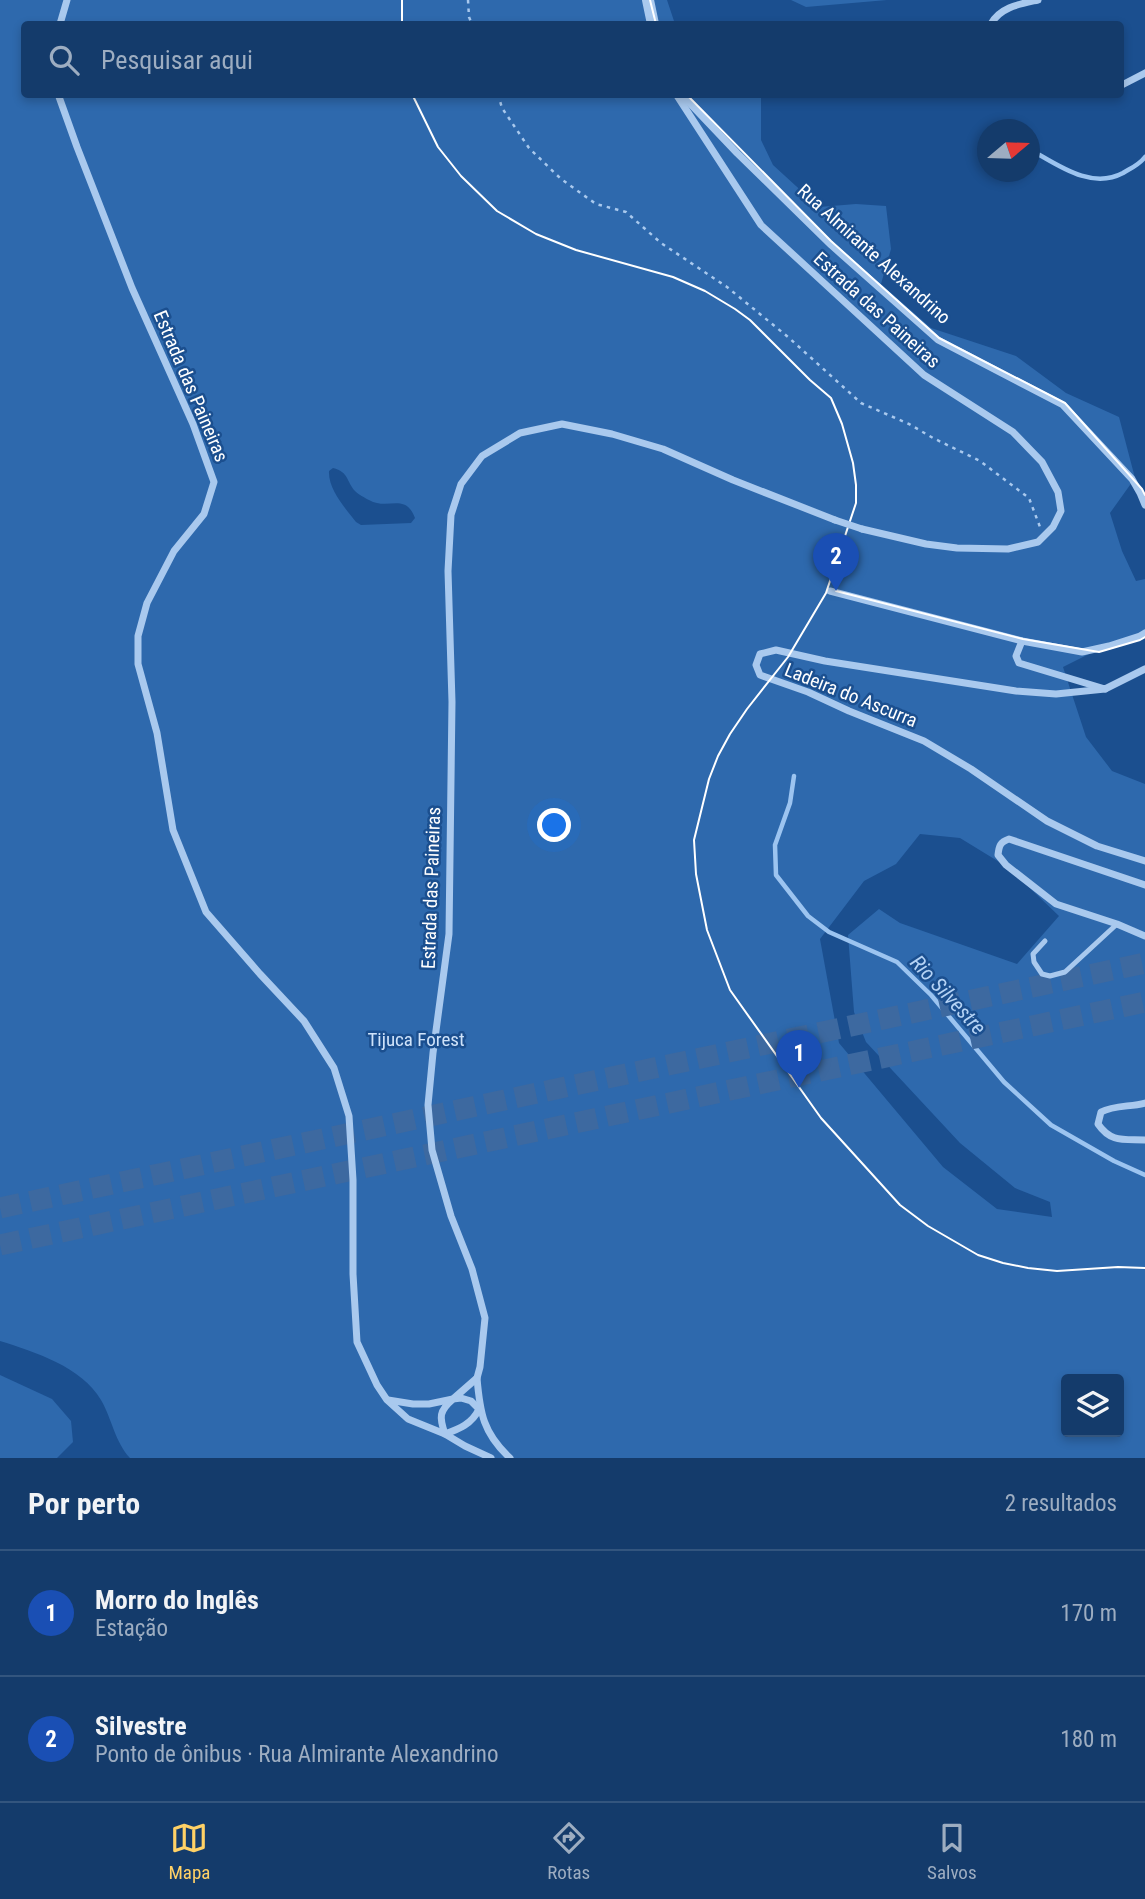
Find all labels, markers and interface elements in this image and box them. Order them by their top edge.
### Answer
search box [21,21,1124,98]
icon: search [45,41,83,79]
text: Pesquisar aqui [101,45,253,75]
north arrow [977,119,1040,182]
street label: Rua Almirante Alexandrino [793,179,955,329]
street label: Estrada das Paineiras [809,247,945,373]
street label: Estrada das Paineiras [149,307,233,465]
pin: 2 [813,533,859,591]
street label: Ladeira do Ascurra [781,658,921,732]
street label: Estrada das Paineiras [417,807,445,969]
your location [537,808,571,842]
water label: Rio Silvestre [905,950,991,1040]
park label: Tijuca Forest [367,1028,465,1051]
pin: 1 [776,1030,822,1088]
map controls [1061,1374,1124,1437]
button: layers [1061,1374,1124,1437]
text: Por perto [28,1486,140,1521]
text: 2 resultados [1005,1490,1117,1517]
text: Morro do Inglês [95,1585,259,1615]
text: 1 [45,1600,57,1627]
text: 170 m [1060,1600,1117,1627]
text: Estação [95,1615,168,1642]
text: Silvestre [95,1711,187,1741]
text: 2 [45,1726,57,1753]
text: 180 m [1060,1726,1117,1753]
text: Ponto de ônibus · Rua Almirante Alexandrino [95,1741,499,1768]
tab: Mapa [168,1819,210,1884]
tab: Rotas [547,1819,590,1884]
tab: Salvos [927,1819,977,1884]

